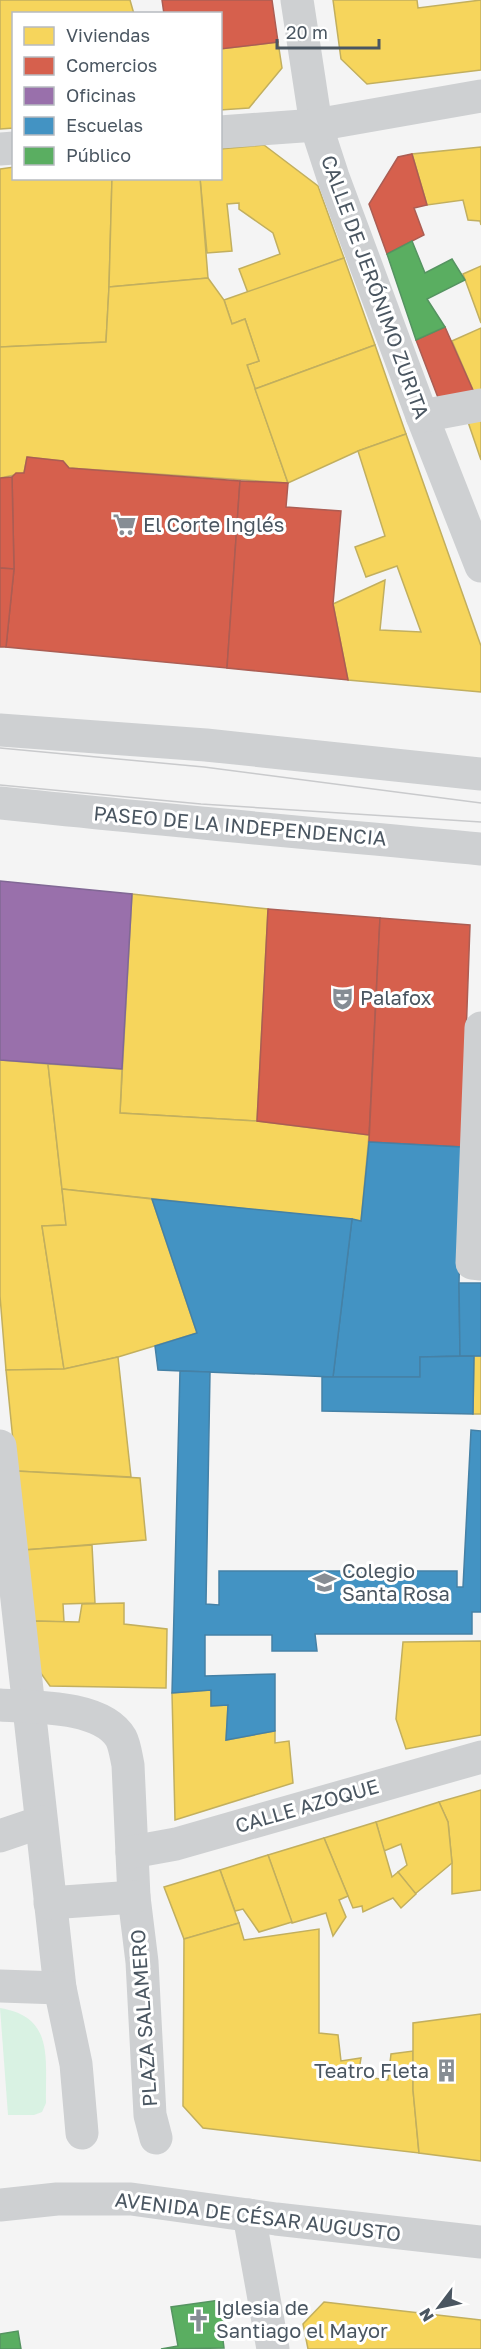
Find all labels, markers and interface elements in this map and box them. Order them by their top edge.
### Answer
legend [12,12,222,180]
scale bar [277,12,379,50]
text: 20 m [286,21,328,43]
text: Viviendas [66,24,150,46]
text: Comercios [66,54,157,76]
text: Oficinas [66,84,136,106]
text: Escuelas [66,114,143,136]
text: Público [66,144,131,166]
street label: CALLE DE JERÓNIMO ZURITA [317,152,435,422]
supermarket icon: El Corte Inglés [112,512,138,538]
place label: El Corte Inglés [143,512,284,536]
street label: PASEO DE LA INDEPENDENCIA [93,800,388,850]
theatre icon: Palafox [329,985,355,1011]
place label: Palafox [360,985,432,1009]
place label: Colegio Santa Rosa [342,1558,450,1605]
school or university icon: Colegio Santa Rosa [311,1570,337,1596]
street label: CALLE AZOQUE [232,1773,381,1837]
street label: PLAZA SALAMERO [125,1928,161,2108]
place label: Teatro Fleta [314,2058,429,2082]
building icon: Teatro Fleta [434,2058,460,2084]
street label: AVENIDA DE CÉSAR AUGUSTO [114,2187,402,2245]
north arrow [409,2277,469,2337]
place label: Iglesia de Santiago el Mayor [216,2295,388,2342]
text: N [415,2304,438,2325]
church icon: Iglesia de Santiago el Mayor [185,2307,211,2333]

